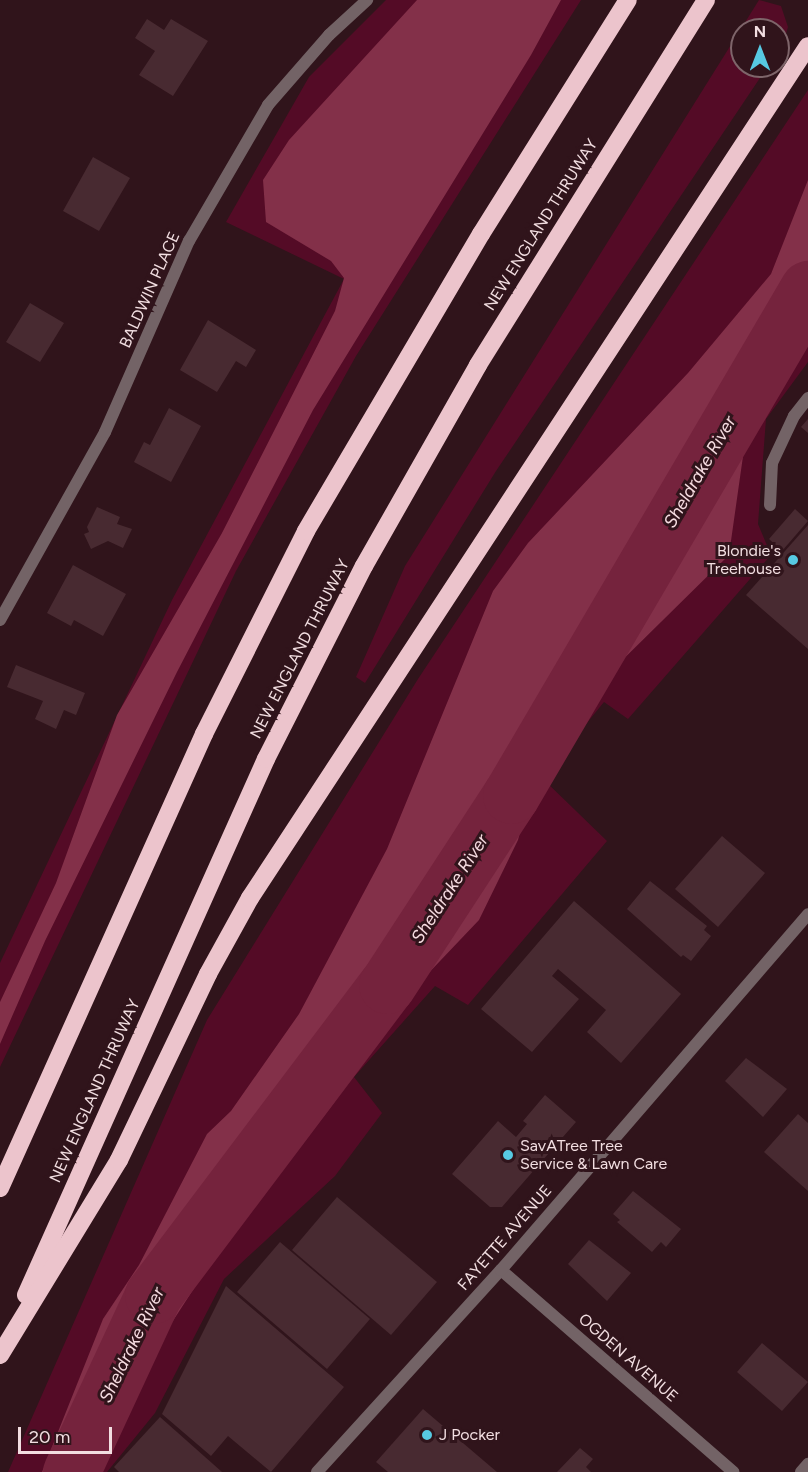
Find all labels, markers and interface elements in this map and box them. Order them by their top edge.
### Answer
north arrow [730,18,790,78]
text: N [754,22,766,41]
street label: NEW ENGLAND THRUWAY [480,136,602,314]
street label: BALDWIN PLACE [116,229,184,351]
water label: Sheldrake River [659,412,741,532]
place label: Blondie's Treehouse [707,541,781,579]
marker: Blondie's Treehouse [786,553,800,567]
street label: NEW ENGLAND THRUWAY [246,556,354,742]
water label: Sheldrake River [407,830,493,948]
street label: NEW ENGLAND THRUWAY [46,996,144,1186]
place label: SavATree Tree Service & Lawn Care [520,1136,667,1174]
marker: SavATree Tree Service & Lawn Care [501,1148,515,1162]
street label: FAYETTE AVENUE [454,1181,556,1295]
water label: Sheldrake River [95,1284,169,1406]
street label: OGDEN AVENUE [574,1310,682,1406]
scale bar [21,1415,116,1453]
place label: J Pocker [439,1425,500,1445]
text: 20 m [29,1426,70,1448]
marker: J Pocker [420,1428,434,1442]

